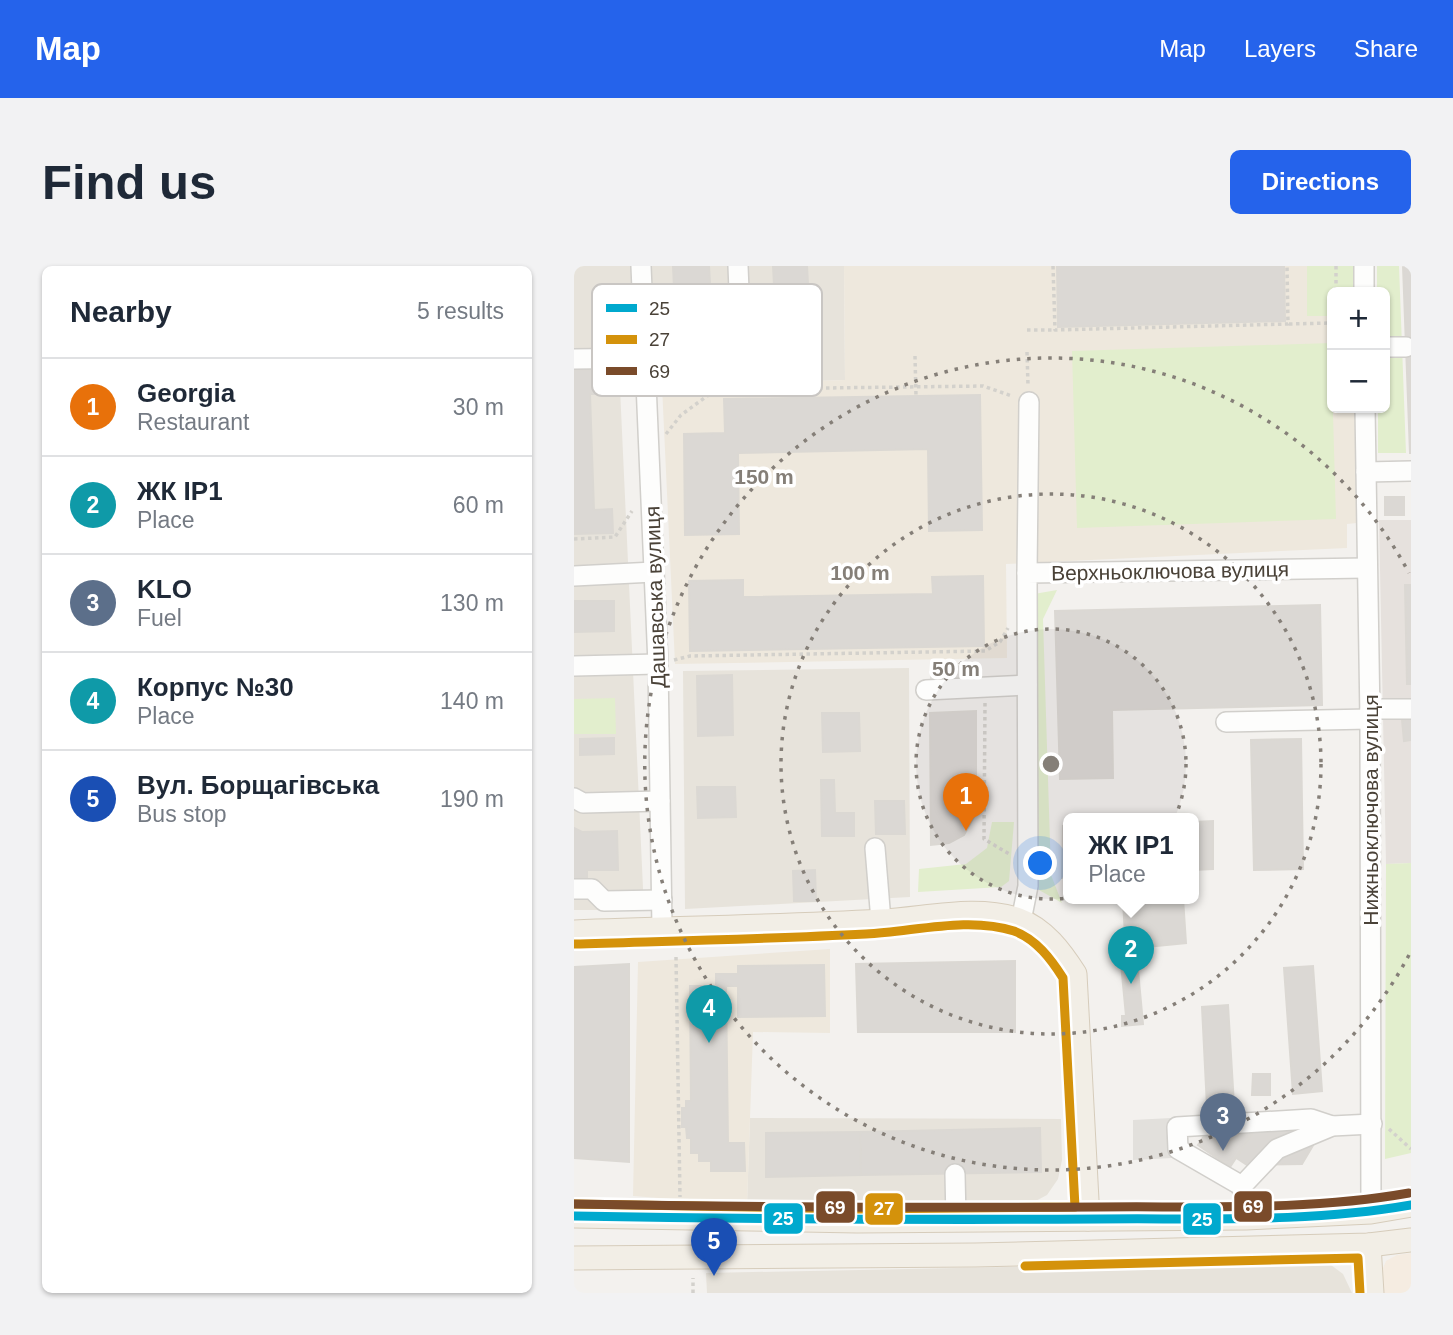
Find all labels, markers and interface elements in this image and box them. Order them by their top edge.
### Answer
text: Map [35,30,101,67]
text: Map [1159,35,1206,62]
text: Layers [1244,35,1316,62]
text: Share [1354,35,1418,62]
button: Directions [1230,150,1411,214]
text: Find us [42,155,216,209]
legend [592,284,822,396]
map controls [1327,287,1390,413]
button: + [1327,287,1390,350]
text: Nearby [70,295,172,328]
text: 5 results [417,298,504,324]
text: 25 [649,298,670,319]
text: 27 [649,329,670,350]
button: − [1327,350,1390,413]
text: 69 [649,361,670,382]
text: Georgia [137,378,235,408]
text: 1 [87,394,99,420]
text: 30 m [453,394,504,420]
text: Restaurant [137,409,250,435]
text: 150 m [734,465,794,488]
text: ЖК IP1 [137,476,223,506]
text: 2 [87,492,99,518]
text: 60 m [453,492,504,518]
street label: Дашавська вулиця [640,506,670,688]
text: Place [137,507,195,533]
street label: Верхньоключова вулиця [1051,557,1289,585]
text: 100 m [830,561,890,584]
text: KLO [137,574,192,604]
text: 3 [87,590,99,616]
text: 130 m [440,590,504,616]
text: Fuel [137,605,182,631]
text: 50 m [932,657,980,680]
text: Корпус №30 [137,672,294,702]
text: 4 [87,688,99,714]
text: 140 m [440,688,504,714]
street label: Нижньоключова вулиця [1359,694,1382,926]
text: Place [137,703,195,729]
centre of rings [1039,752,1063,776]
text: Вул. Борщагівська [137,770,379,800]
pin: 1 [943,773,989,831]
text: 5 [87,786,99,812]
text: 190 m [440,786,504,812]
text: Bus stop [137,801,227,827]
popup [1063,813,1199,904]
text: ЖК IP1 [1088,830,1174,860]
your location [1023,846,1057,880]
text: Place [1088,861,1146,887]
pin: 2 [1108,926,1154,984]
pin: 4 [686,985,732,1043]
pin: 3 [1200,1093,1246,1151]
line badge: 69 [815,1190,856,1224]
line badge: 69 [1233,1190,1273,1223]
line badge: 27 [864,1192,904,1226]
text: 69 [1242,1196,1264,1217]
text: 69 [824,1197,846,1218]
text: 27 [873,1198,895,1219]
line badge: 25 [763,1202,804,1235]
line badge: 25 [1182,1202,1222,1236]
text: 25 [772,1208,794,1229]
text: 25 [1191,1209,1213,1230]
pin: 5 [691,1218,737,1276]

